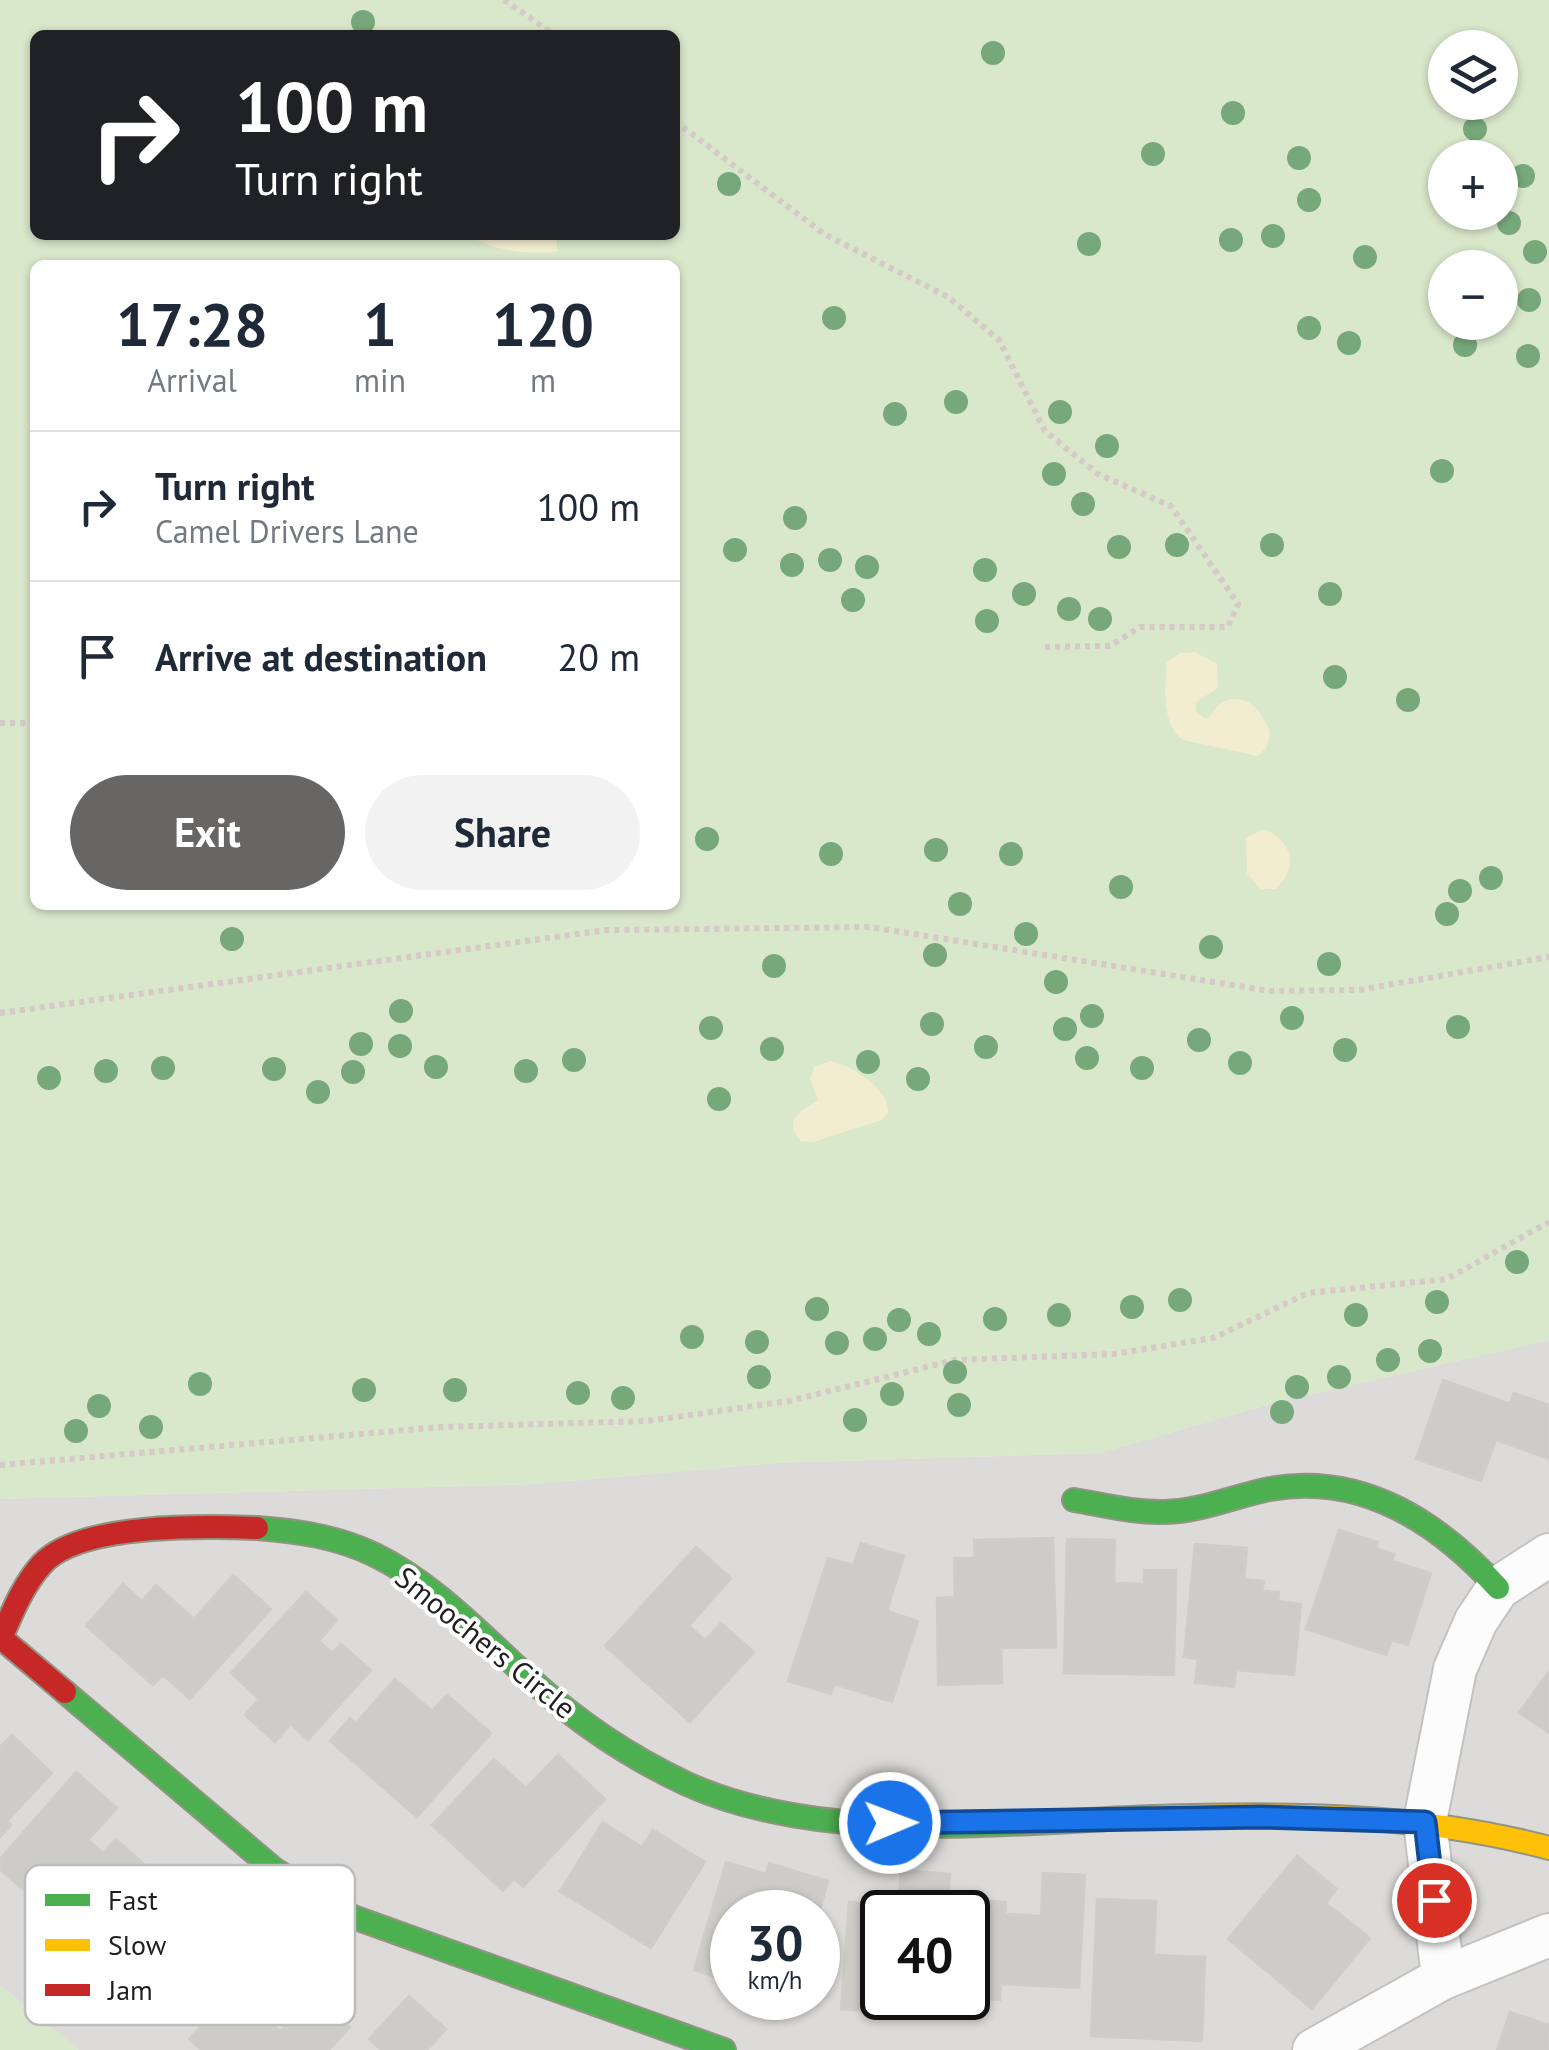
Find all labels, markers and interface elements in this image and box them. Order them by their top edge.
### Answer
map controls [1428,30,1518,340]
button: layers [1428,30,1518,120]
text: 100 m [235,61,428,151]
icon: right [70,70,200,200]
button: + [1428,140,1518,230]
text: Turn right [235,149,423,207]
button: − [1428,250,1518,340]
text: 17:28 [116,285,268,363]
text: 1 [363,285,397,363]
text: 120 [492,285,594,363]
text: Arrival [147,359,237,401]
text: min [354,359,406,401]
text: m [530,359,556,401]
text: Turn right [155,461,315,510]
icon: right [70,479,125,534]
text: 100 m [537,482,640,531]
text: Camel Drivers Lane [155,510,419,552]
icon: arrive [70,629,125,684]
text: Arrive at destination [155,632,487,681]
text: 20 m [558,632,640,681]
button: Exit [70,775,345,890]
button: Share [365,775,640,890]
street label: Smoochers Circle [388,1557,584,1727]
position arrow [838,1771,942,1875]
pin [1392,1858,1477,1943]
legend [25,1865,355,2025]
icon: arrive [1407,1873,1462,1928]
text: Fast [108,1881,158,1918]
speed limit sign: 40 [860,1890,990,2020]
text: 30 [747,1910,803,1975]
text: Slow [108,1926,167,1963]
text: km/h [748,1964,802,1996]
text: Jam [107,1971,153,2008]

